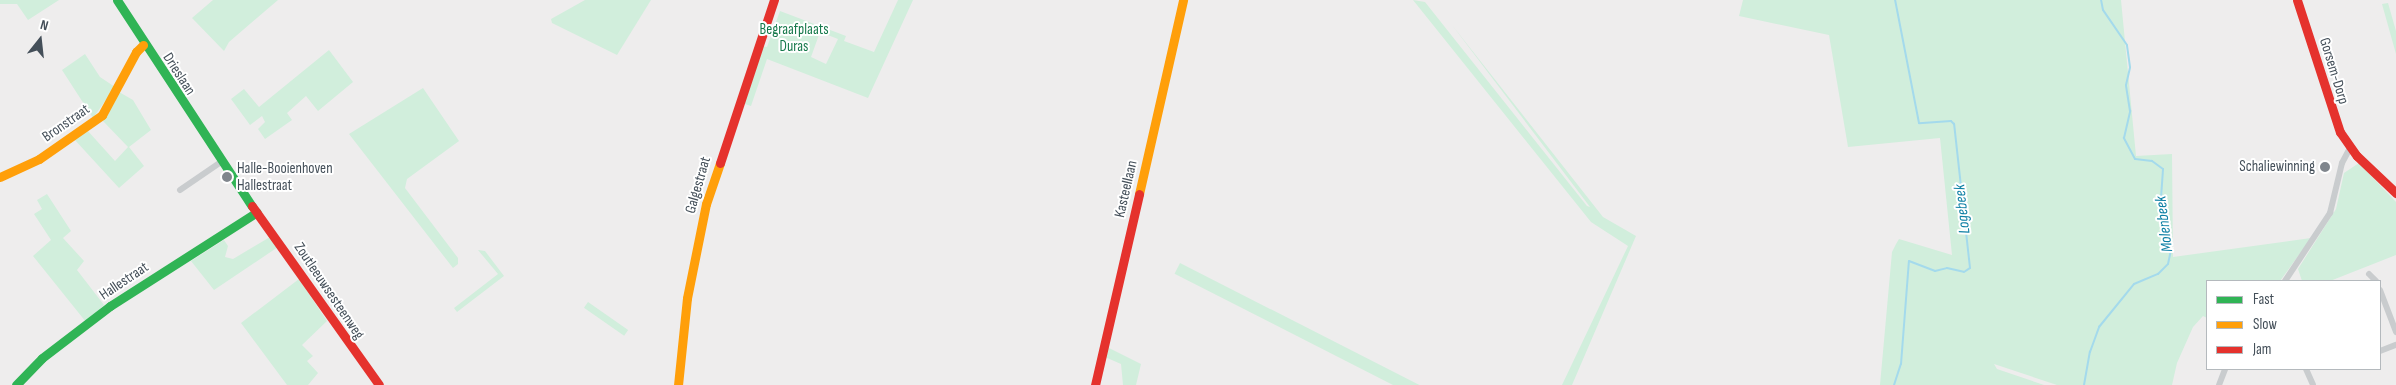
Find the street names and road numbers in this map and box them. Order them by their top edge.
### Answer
street label: Gorsem-Dorp [2315,36,2353,106]
street label: Drieslaan [159,50,199,98]
street label: Bronstraat [39,100,93,146]
street label: Galgestraat [681,155,715,215]
street label: Kasteellaan [1111,159,1141,219]
street label: Zoutleeuwsesteenweg [290,239,368,343]
street label: Hallestraat [96,258,152,304]

